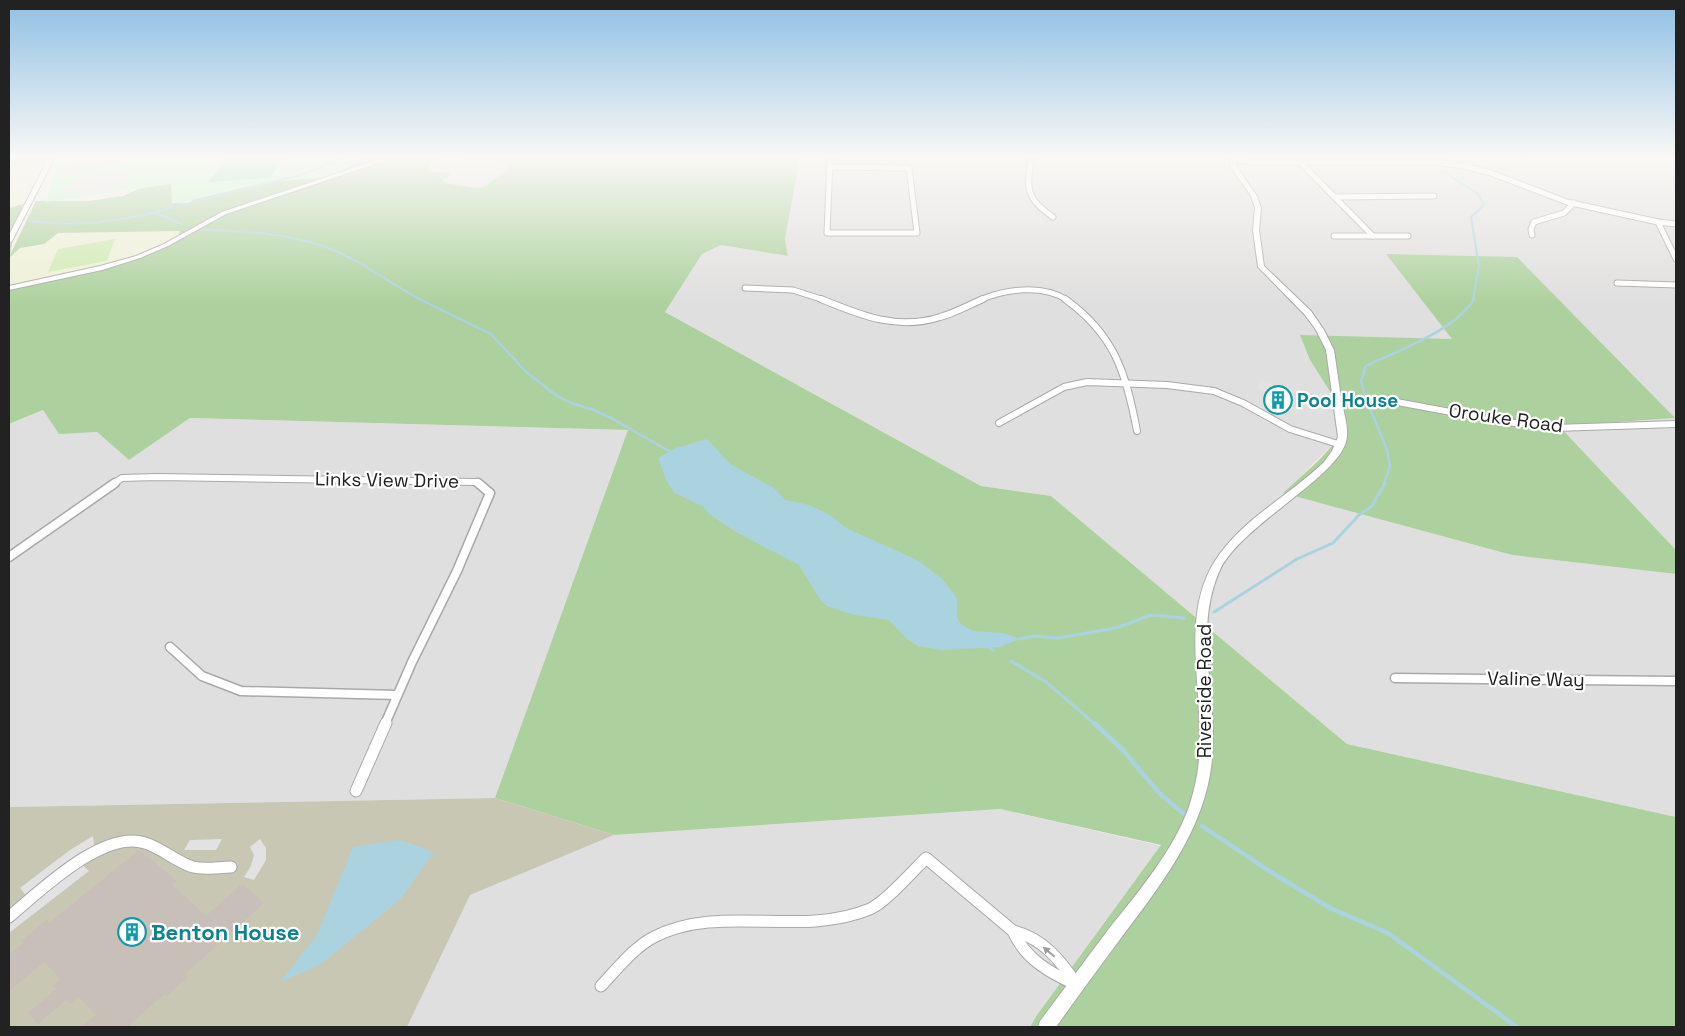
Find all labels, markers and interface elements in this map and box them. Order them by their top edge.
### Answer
building icon: Pool House [1263,385,1293,415]
place label: Pool House [1297,388,1398,413]
street label: Orouke Road [1447,398,1565,438]
street label: Links View Drive [315,466,459,494]
street label: Riverside Road [1192,624,1217,758]
street label: Valine Way [1487,666,1585,692]
building icon: Benton House [117,917,147,947]
place label: Benton House [151,918,299,946]
one-way arrow [1043,946,1056,957]

